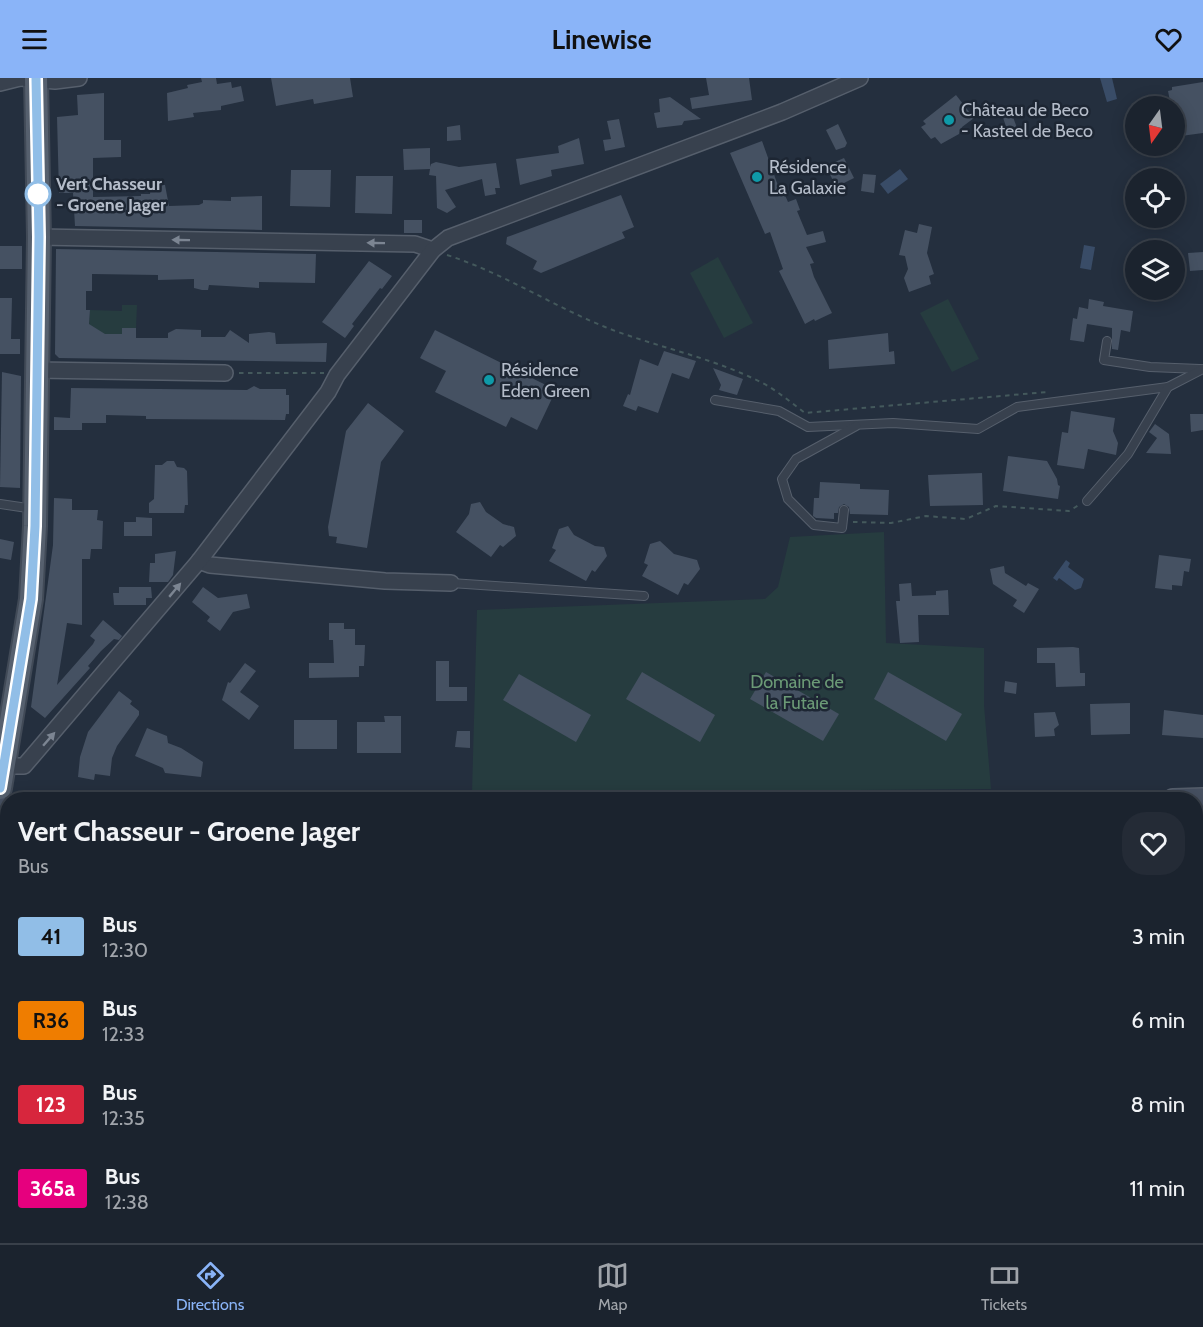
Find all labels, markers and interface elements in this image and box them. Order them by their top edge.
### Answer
icon: menu [18,23,51,56]
text: Linewise [551,23,652,56]
icon: heart [1152,23,1185,56]
north arrow [1125,96,1185,156]
map controls [1125,96,1185,300]
place label: Château de Beco - Kasteel de Beco [961,99,1093,142]
marker: Château de Beco - Kasteel de Beco [942,113,956,127]
place label: Résidence La Galaxie [769,156,847,199]
button: locate [1125,168,1185,228]
marker: Résidence La Galaxie [750,170,764,184]
place label: Vert Chasseur - Groene Jager [56,173,166,216]
marker: Vert Chasseur - Groene Jager [25,181,51,207]
one-way arrow [171,235,190,245]
one-way arrow [366,239,385,248]
button: layers [1125,240,1185,300]
place label: Résidence Eden Green [501,359,590,402]
marker: Résidence Eden Green [482,373,496,387]
one-way arrow [168,583,181,598]
park label: Domaine de la Futaie [750,671,844,714]
one-way arrow [43,731,56,747]
button: heart [1122,812,1185,875]
text: Vert Chasseur - Groene Jager [18,814,360,848]
text: Bus [18,854,49,878]
text: Bus [102,911,137,938]
text: 3 min [1132,923,1185,950]
text: 41 [41,924,61,949]
text: 12:30 [102,938,148,962]
text: Bus [102,995,137,1022]
text: 6 min [1131,1007,1185,1034]
text: R36 [33,1008,69,1033]
text: 12:33 [102,1022,145,1046]
text: Bus [102,1079,137,1106]
text: 8 min [1130,1091,1185,1118]
text: 123 [36,1092,66,1117]
text: 12:35 [102,1106,145,1130]
text: Bus [105,1163,140,1190]
text: 11 min [1129,1175,1185,1202]
text: 365a [30,1176,75,1201]
text: 12:38 [105,1190,149,1214]
tab: Directions [176,1259,244,1314]
tab: Map [596,1259,629,1314]
tab: Tickets [981,1259,1027,1314]

